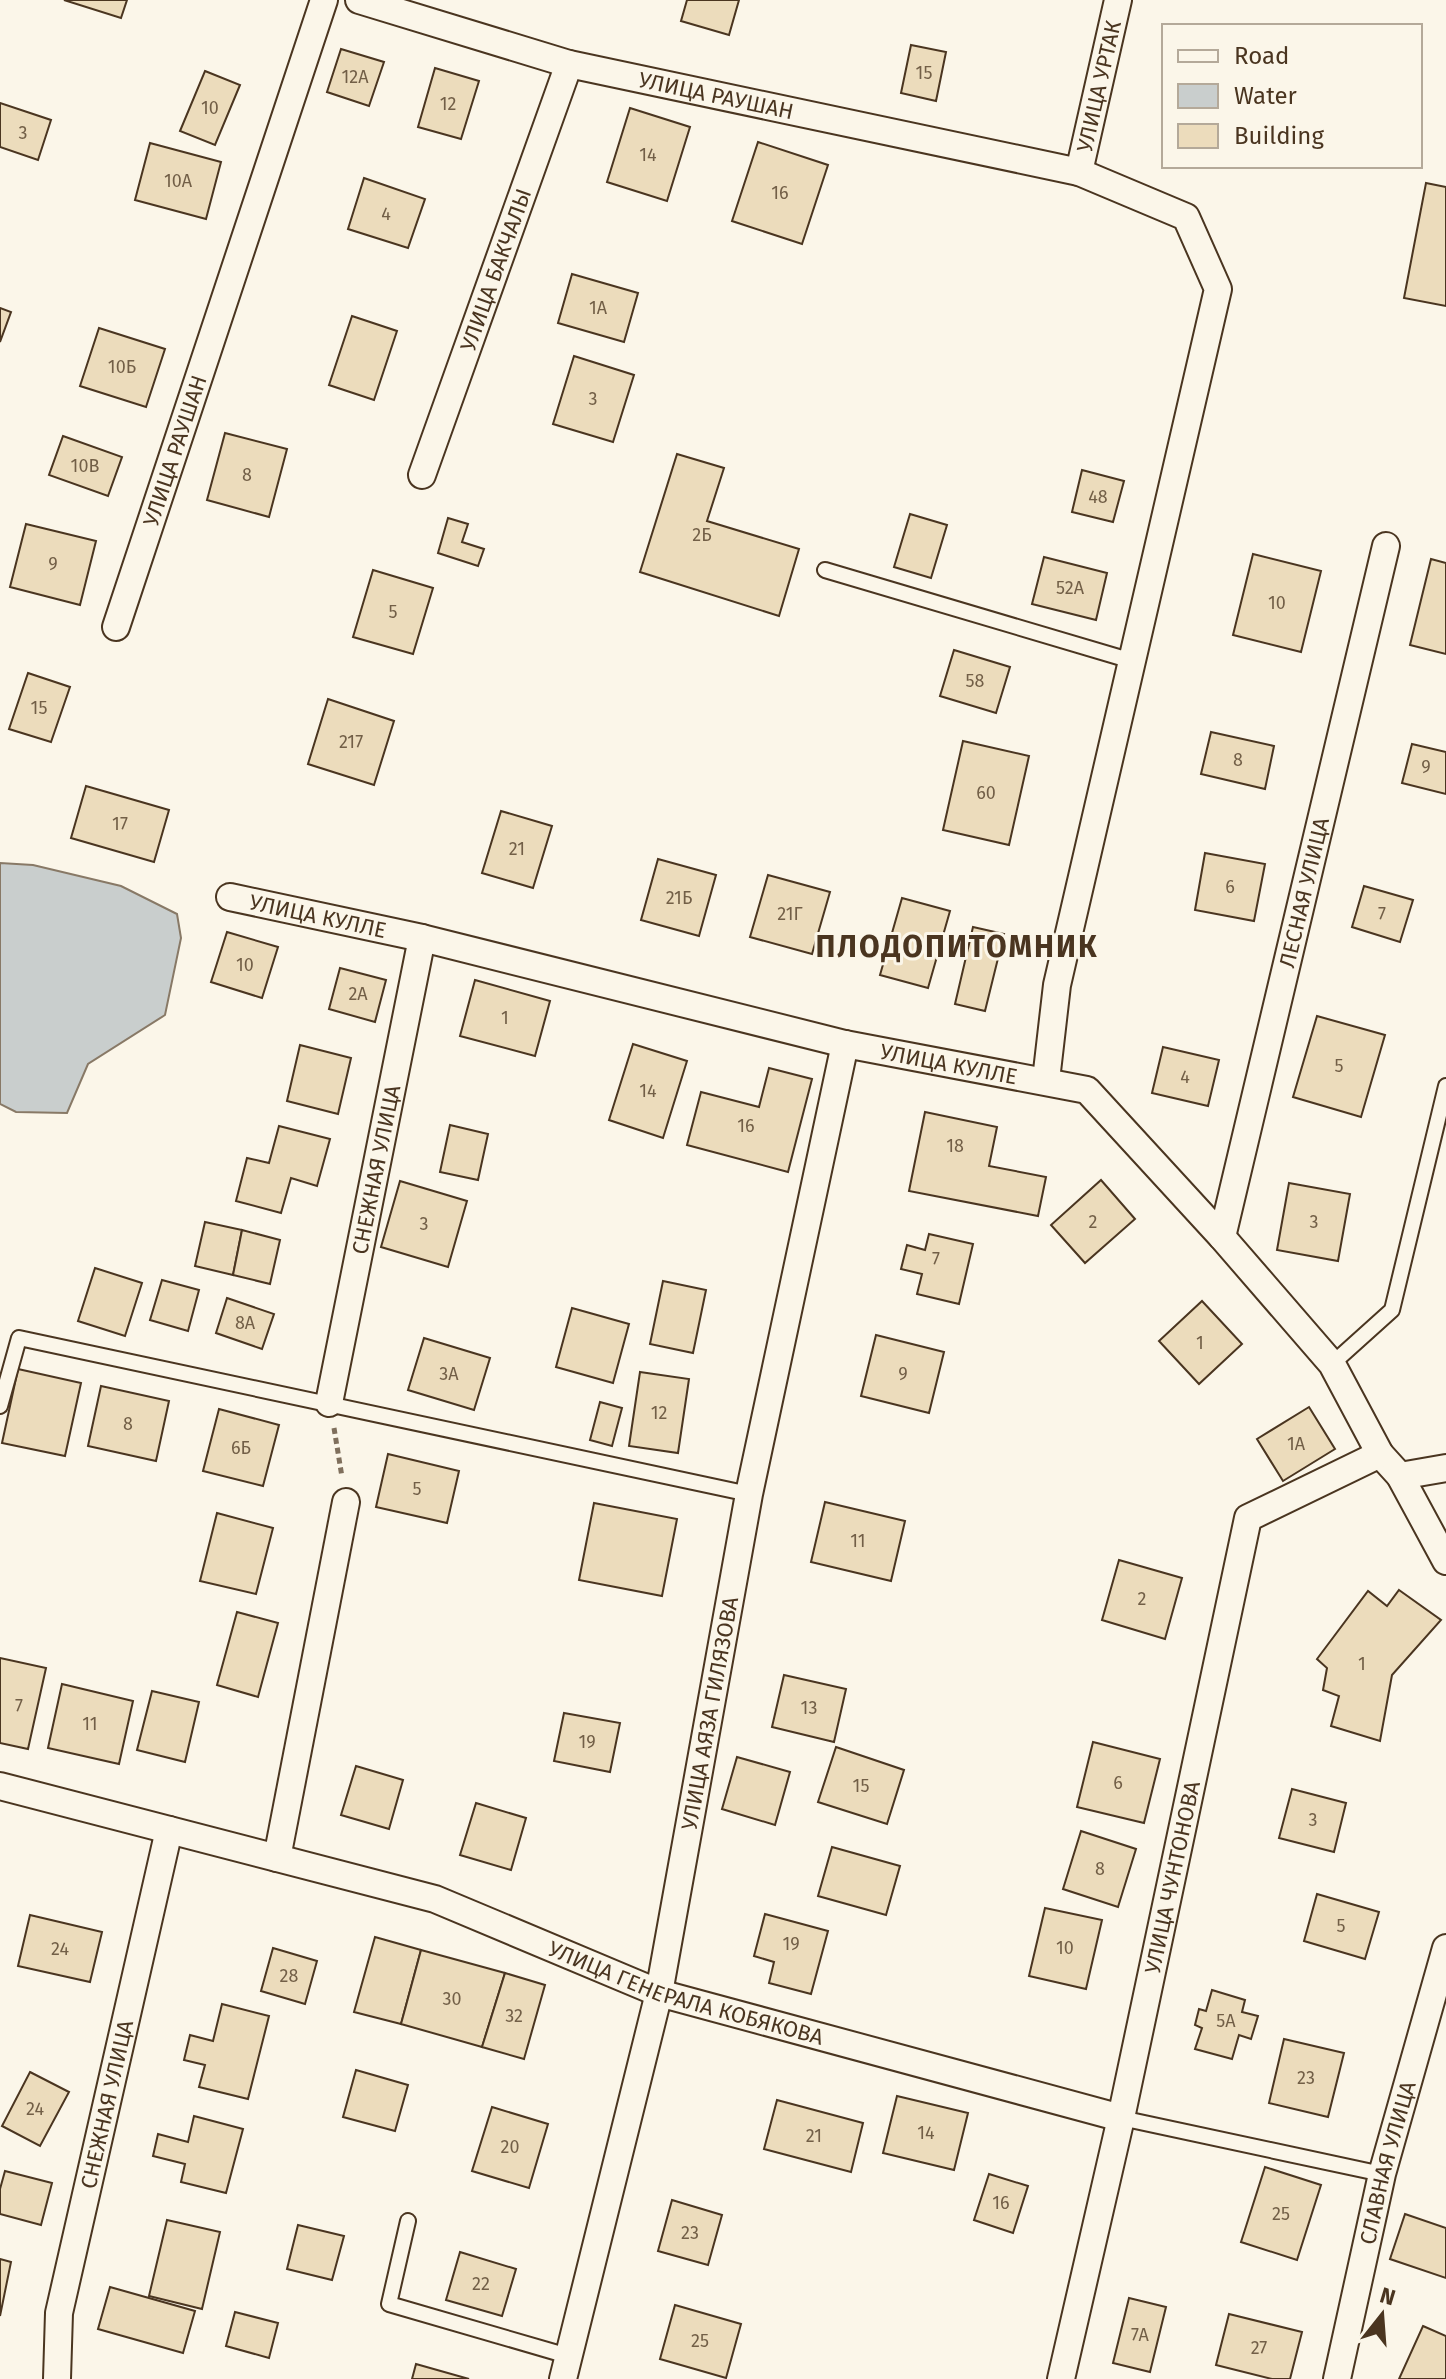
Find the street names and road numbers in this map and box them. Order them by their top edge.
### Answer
street label: УЛИЦА УРТАК [1071,18,1127,155]
street label: УЛИЦА РАУШАН [636,66,796,125]
street label: УЛИЦА БАКЧАЛЫ [454,185,537,355]
street label: УЛИЦА РАУШАН [137,372,213,530]
street label: ЛЕСНАЯ УЛИЦА [1273,815,1335,970]
street label: УЛИЦА КУЛЛЕ [247,889,389,944]
street label: УЛИЦА КУЛЛЕ [878,1038,1020,1090]
street label: СНЕЖНАЯ УЛИЦА [346,1082,406,1257]
street label: УЛИЦА АЯЗА ГИЛЯЗОВА [676,1594,744,1832]
street label: УЛИЦА ЧУНТОНОВА [1139,1778,1206,1976]
street label: УЛИЦА ГЕНЕРАЛА КОБЯКОВА [544,1935,827,2051]
street label: СНЕЖНАЯ УЛИЦА [75,2017,139,2191]
street label: СЛАВНАЯ УЛИЦА [1354,2078,1422,2247]

